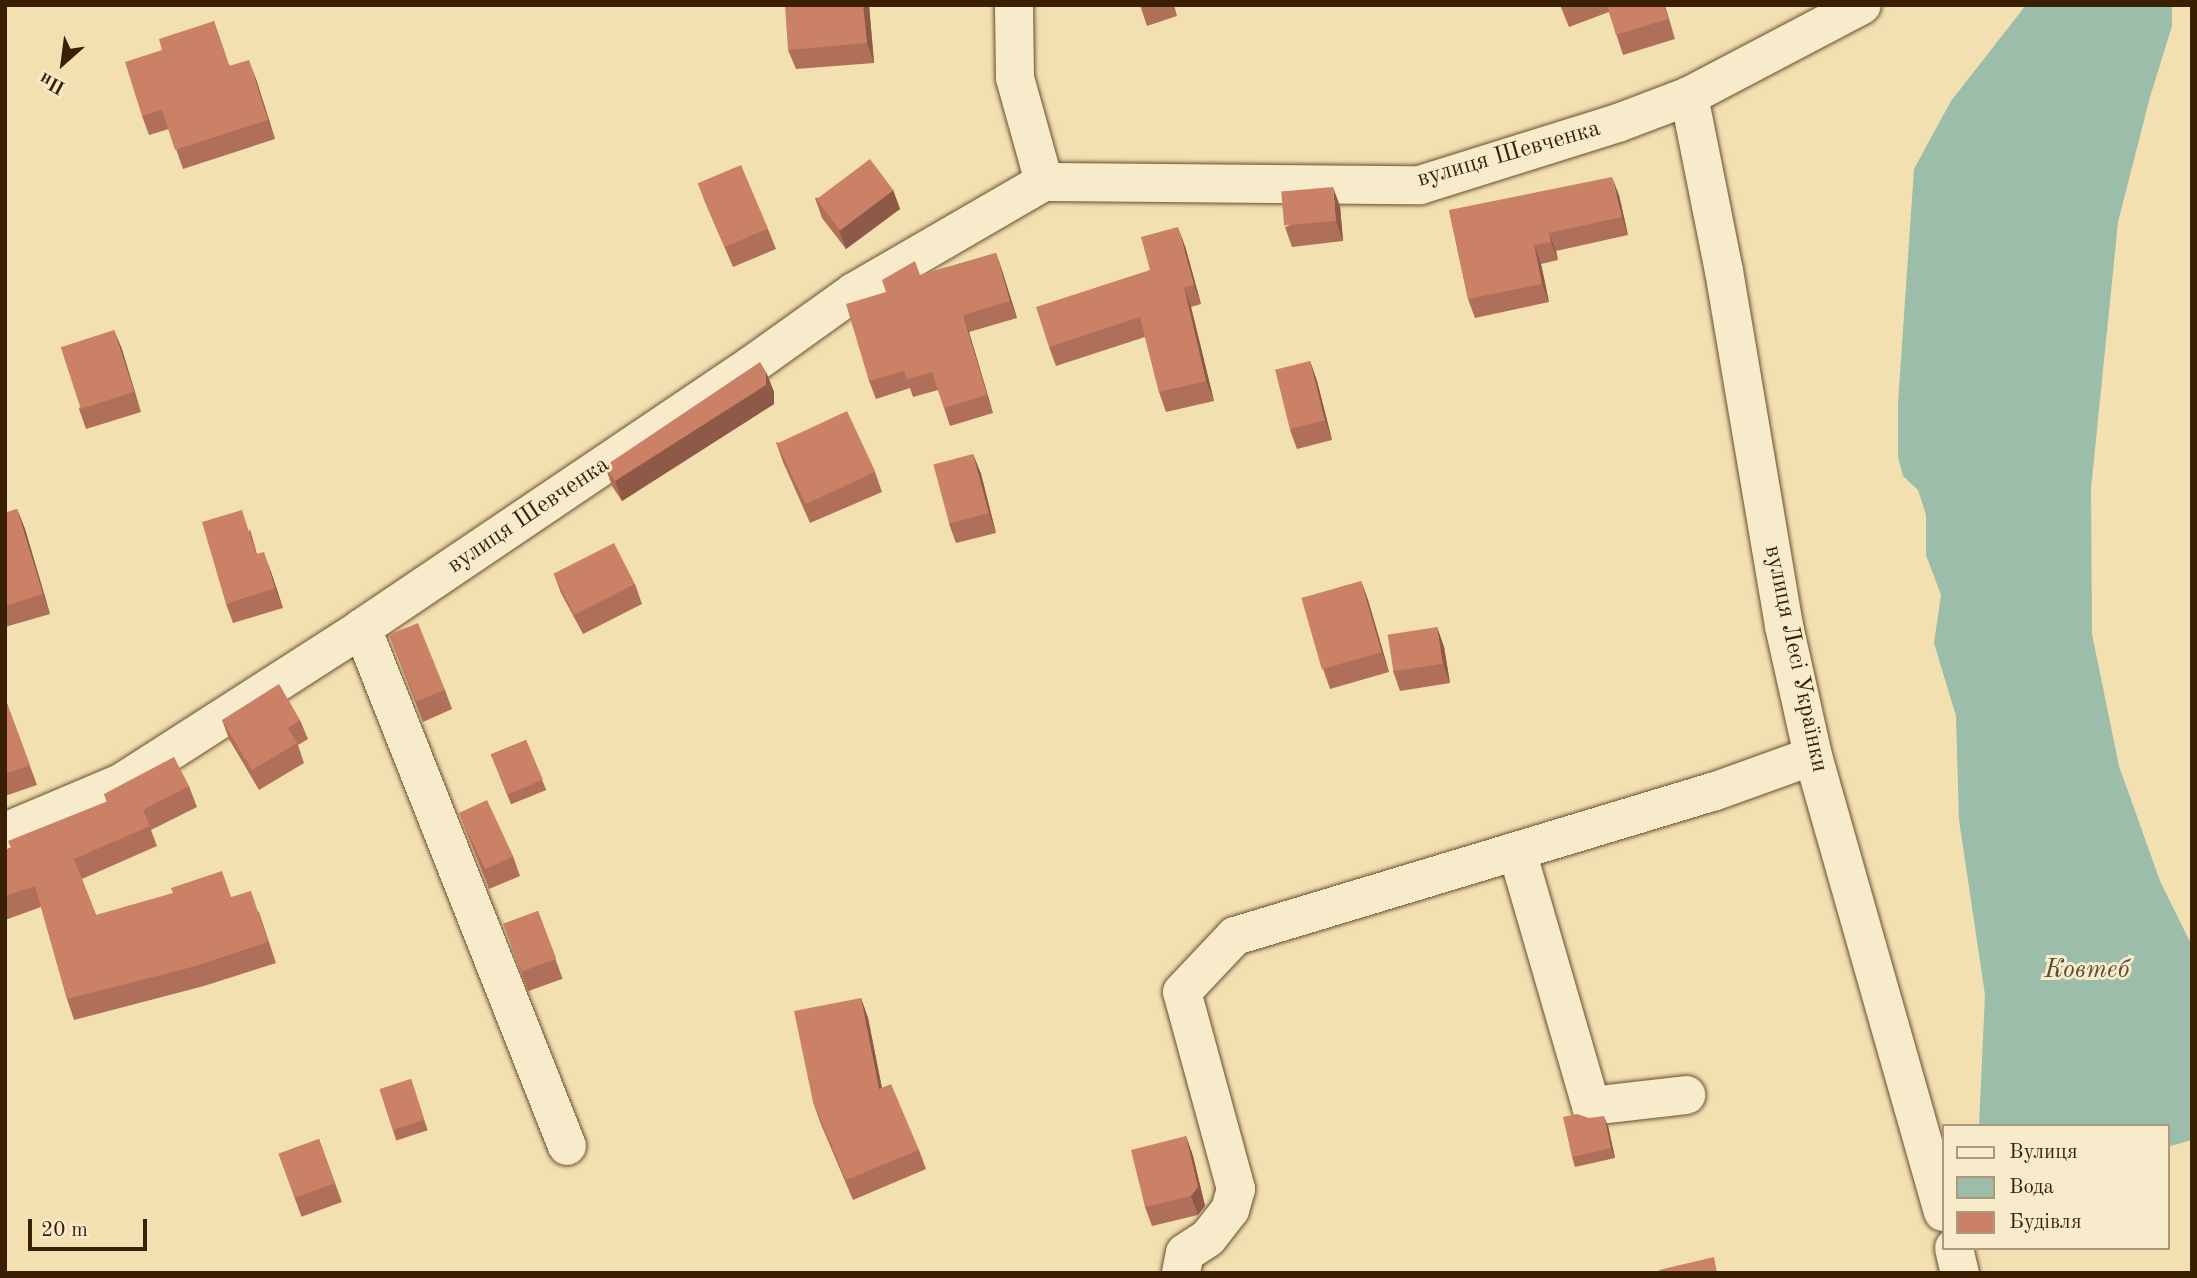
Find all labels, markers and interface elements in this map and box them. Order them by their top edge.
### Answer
north arrow [28,28,98,98]
text: Пн [37,67,69,97]
street label: вулиця Шевченка [1414,115,1604,195]
street label: вулиця Шевченка [442,451,616,581]
street label: вулиця Лесі Українки [1757,543,1833,775]
water label: Ковтеб [2044,955,2130,987]
legend [1941,1124,2169,1250]
text: Вулиця [2009,1142,2078,1163]
text: Вода [2009,1177,2054,1198]
scale bar [32,1204,150,1248]
text: Будівля [2009,1212,2082,1233]
text: 20 m [41,1220,88,1241]

